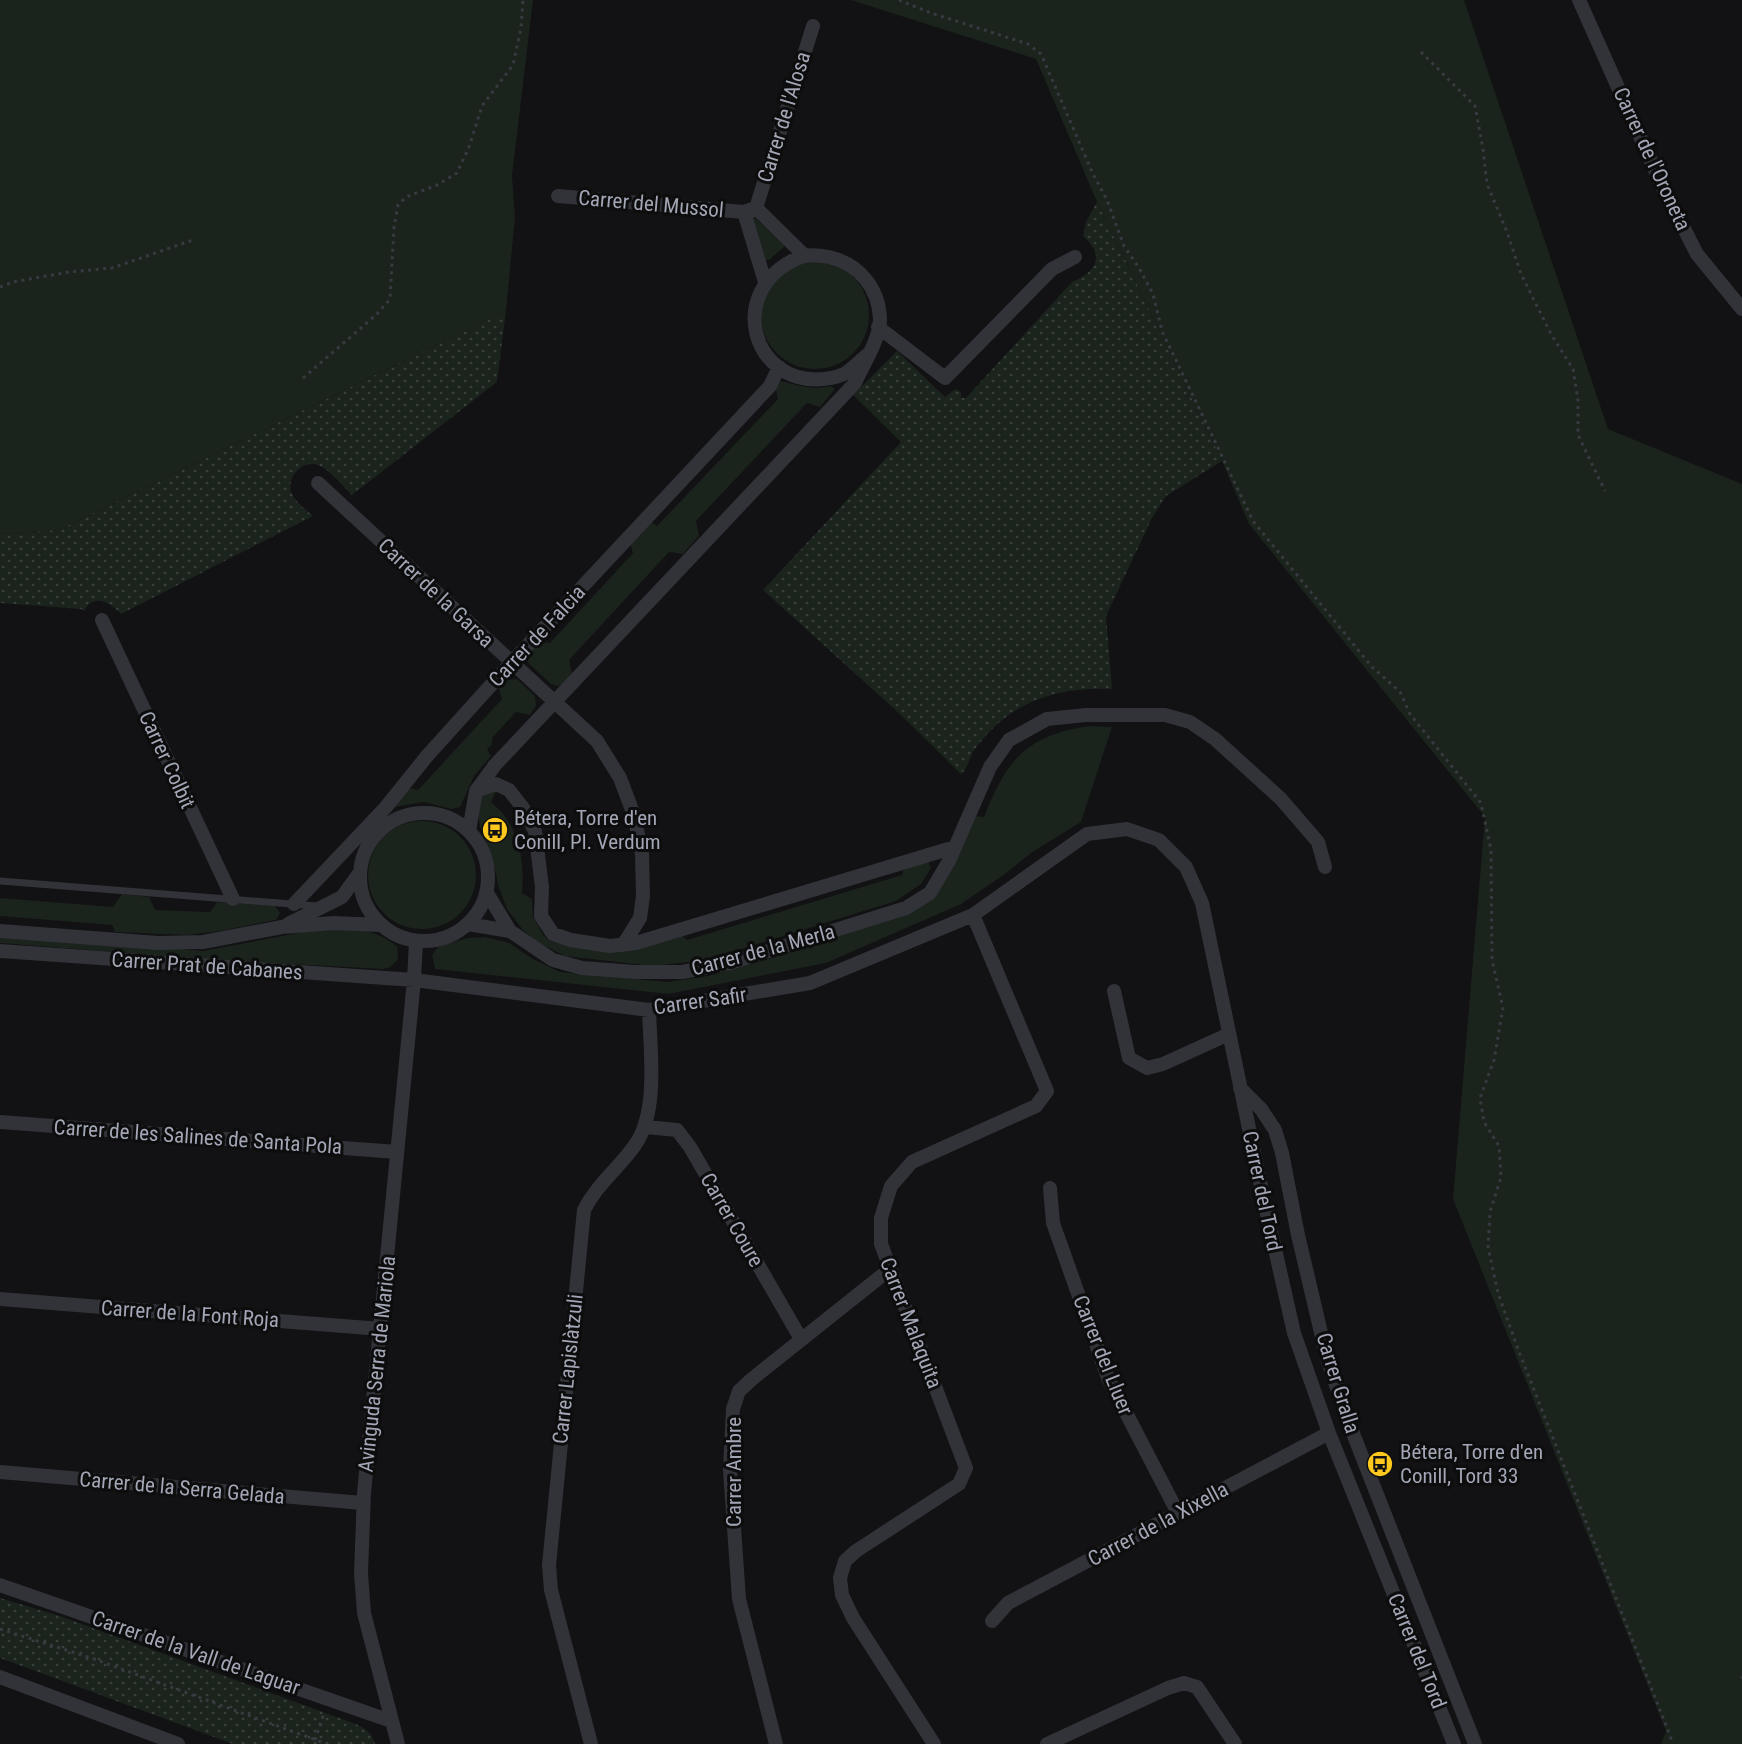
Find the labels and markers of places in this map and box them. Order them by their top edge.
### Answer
place label: Bétera, Torre d'en Conill, Pl. Verdum [514,806,661,854]
bus stop icon: Bétera, Torre d'en Conill, Pl. Verdum [480,815,510,845]
place label: Bétera, Torre d'en Conill, Tord 33 [1400,1440,1543,1488]
bus stop icon: Bétera, Torre d'en Conill, Tord 33 [1365,1449,1395,1479]

